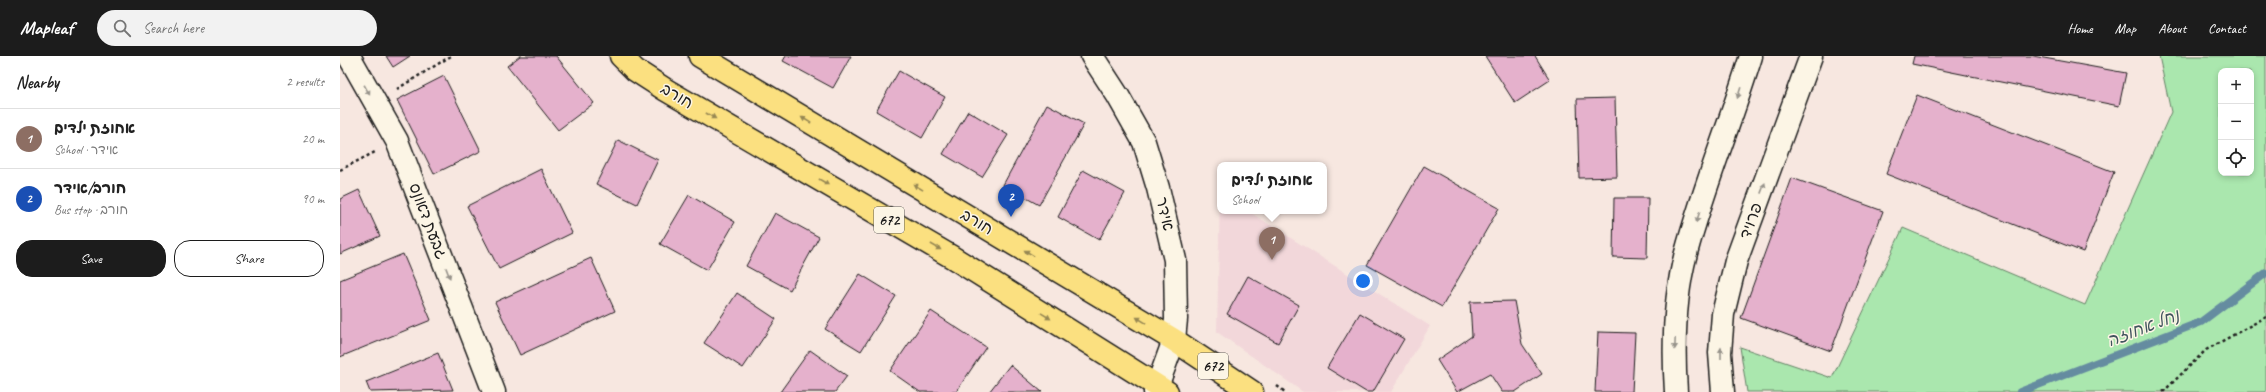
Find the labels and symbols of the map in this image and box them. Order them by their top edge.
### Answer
street label: חורב [657,79,697,113]
one-way arrow [364,84,371,96]
one-way arrow [1736,88,1742,100]
one-way arrow [705,113,717,120]
one-way arrow [800,116,812,123]
one-way arrow [818,178,829,185]
street label: גבעת דאונס [404,180,452,262]
one-way arrow [1761,181,1767,193]
one-way arrow [912,183,924,190]
pin: 2 [998,184,1024,217]
street label: אידר [1151,195,1179,233]
street label: פרויד [1735,200,1767,242]
street label: חורב [957,205,997,239]
road number: 672 [874,207,904,233]
one-way arrow [1695,211,1701,223]
pin: 1 [1259,227,1285,260]
one-way arrow [930,244,942,251]
one-way arrow [1023,250,1035,257]
one-way arrow [445,267,451,279]
your location [1353,271,1373,291]
water label: נחל אחוזה [2104,304,2183,351]
one-way arrow [1041,312,1051,320]
one-way arrow [1135,317,1147,324]
one-way arrow [1672,338,1678,351]
one-way arrow [1718,346,1724,359]
road number: 672 [1198,353,1228,379]

